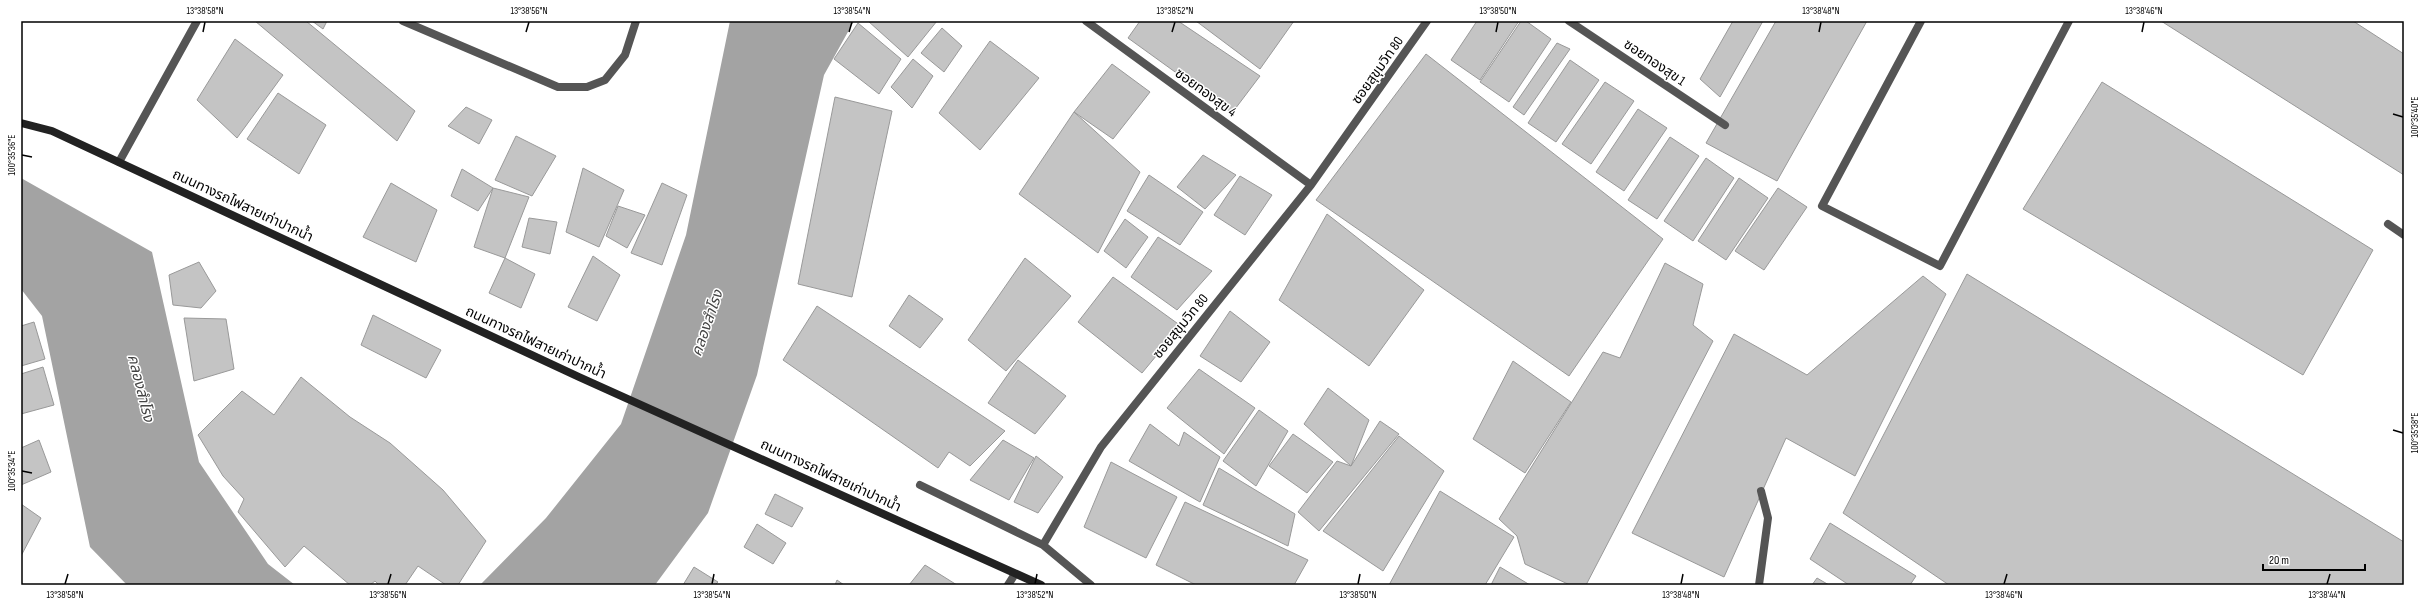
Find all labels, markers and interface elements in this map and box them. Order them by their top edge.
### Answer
text: 13°38'58"N [186,5,224,17]
text: 13°38'56"N [510,5,548,17]
text: 13°38'54"N [834,5,870,17]
text: 13°38'52"N [1157,5,1193,17]
text: 13°38'50"N [1479,5,1517,17]
text: 13°38'48"N [1802,5,1840,17]
text: 13°38'46"N [2125,5,2163,17]
street label: ซอยสุขุมวิท 80 [1348,33,1407,107]
street label: ซอยทองสุข 1 [1621,36,1689,89]
street label: ซอยทองสุข 4 [1172,64,1240,121]
text: 100°35'40"E [2409,97,2421,137]
text: 100°35'36"E [6,135,18,175]
street label: ถนนทางรถไฟสายเก่าปากน้ำ [170,164,317,246]
water label: คลองสำโรง [687,287,728,359]
street label: ซอยสุขุมวิท 80 [1149,290,1212,362]
street label: ถนนทางรถไฟสายเก่าปากน้ำ [463,301,610,383]
water label: คลองสำโรง [123,352,158,425]
text: 100°35'38"E [2409,413,2421,453]
street label: ถนนทางรถไฟสายเก่าปากน้ำ [758,434,905,516]
text: 100°35'34"E [6,451,18,491]
scale bar [2263,546,2365,572]
text: 20 m [2269,553,2289,568]
text: 13°38'58"N [46,589,84,601]
text: 13°38'56"N [369,589,407,601]
text: 13°38'54"N [694,589,730,601]
text: 13°38'52"N [1017,589,1053,601]
text: 13°38'50"N [1339,589,1377,601]
text: 13°38'48"N [1662,589,1700,601]
text: 13°38'46"N [1985,589,2023,601]
text: 13°38'44"N [2308,589,2346,601]

